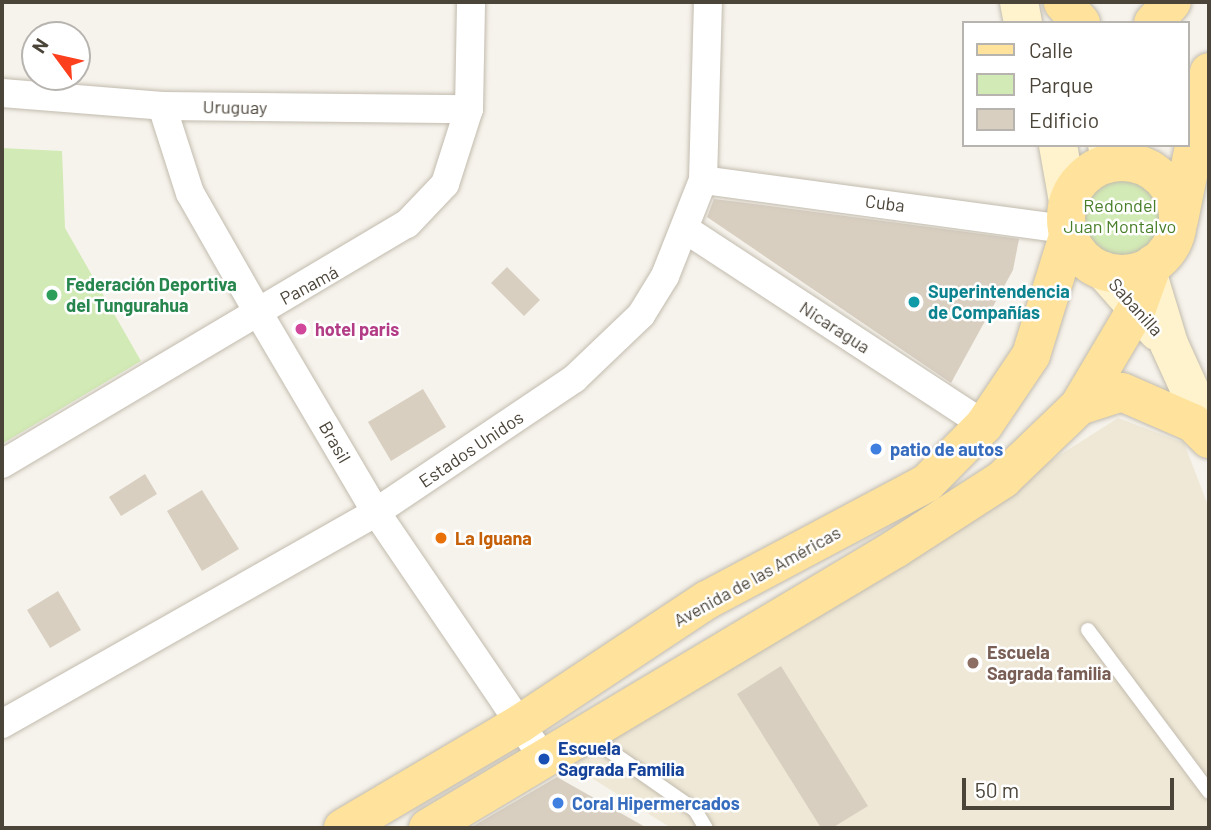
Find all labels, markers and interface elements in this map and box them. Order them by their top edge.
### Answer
north arrow [21,21,91,91]
legend [962,21,1190,147]
text: N [27,34,53,57]
text: Calle [1029,37,1073,62]
text: Parque [1029,72,1094,97]
street label: Uruguay [203,96,267,118]
text: Edificio [1029,107,1099,132]
street label: Cuba [864,190,906,216]
park label: Redondel Juan Montalvo [1064,195,1176,238]
street label: Panamá [276,261,342,309]
place label: Federación Deportiva del Tungurahua [66,274,237,316]
street label: Sabanilla [1104,274,1168,340]
place label: Superintendencia de Compañías [928,281,1070,324]
marker: Federación Deportiva del Tungurahua [44,287,60,303]
marker: Superintendencia de Compañías [906,294,922,310]
street label: Nicaragua [796,296,874,358]
place label: hotel paris [315,318,399,340]
marker: hotel paris [293,321,309,337]
street label: Estados Unidos [415,406,527,492]
street label: Brasil [315,417,355,467]
place label: patio de autos [890,438,1003,460]
marker: patio de autos [868,441,884,457]
street label: Avenida de las Américas [670,521,844,631]
place label: La Iguana [455,527,532,549]
marker: La Iguana [433,530,449,546]
place label: Escuela Sagrada familia [987,642,1111,684]
marker: Escuela Sagrada familia [965,655,981,671]
place label: Escuela Sagrada Familia [558,738,685,780]
marker: Escuela Sagrada Familia [536,751,552,767]
scale bar [966,764,1178,808]
text: 50 m [975,777,1019,802]
place label: Coral Hipermercados [572,792,740,814]
marker: Coral Hipermercados [550,795,566,811]

